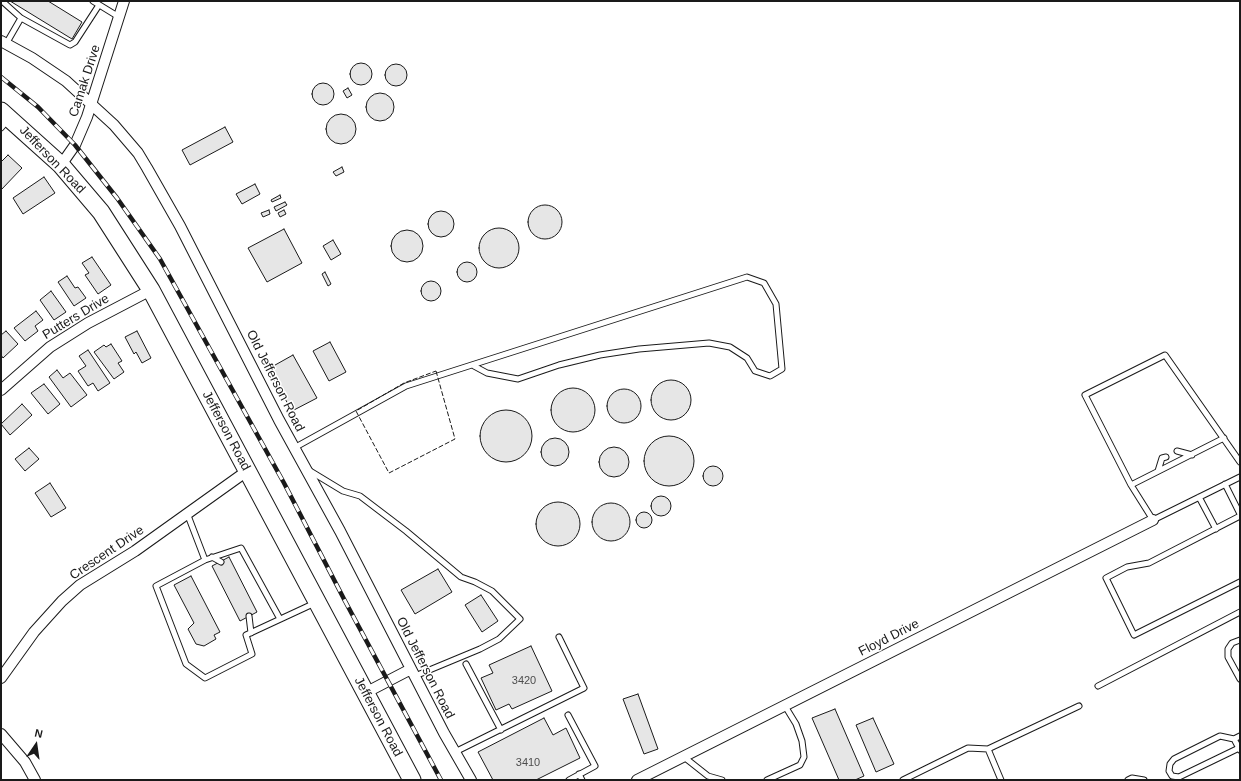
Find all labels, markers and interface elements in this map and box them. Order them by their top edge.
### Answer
street label: Camak Drive [66,43,104,119]
street label: Jefferson Road [16,123,88,197]
street label: Putters Drive [40,291,112,343]
street label: Old Jefferson Road [243,328,307,434]
street label: Jefferson Road [198,389,254,473]
street label: Crescent Drive [67,522,147,584]
street label: Old Jefferson Road [393,615,457,721]
street label: Floyd Drive [856,616,922,660]
house number: 3420 [512,674,536,688]
street label: Jefferson Road [350,675,406,759]
north arrow [16,725,56,765]
text: N [33,727,44,740]
house number: 3410 [516,756,540,770]

